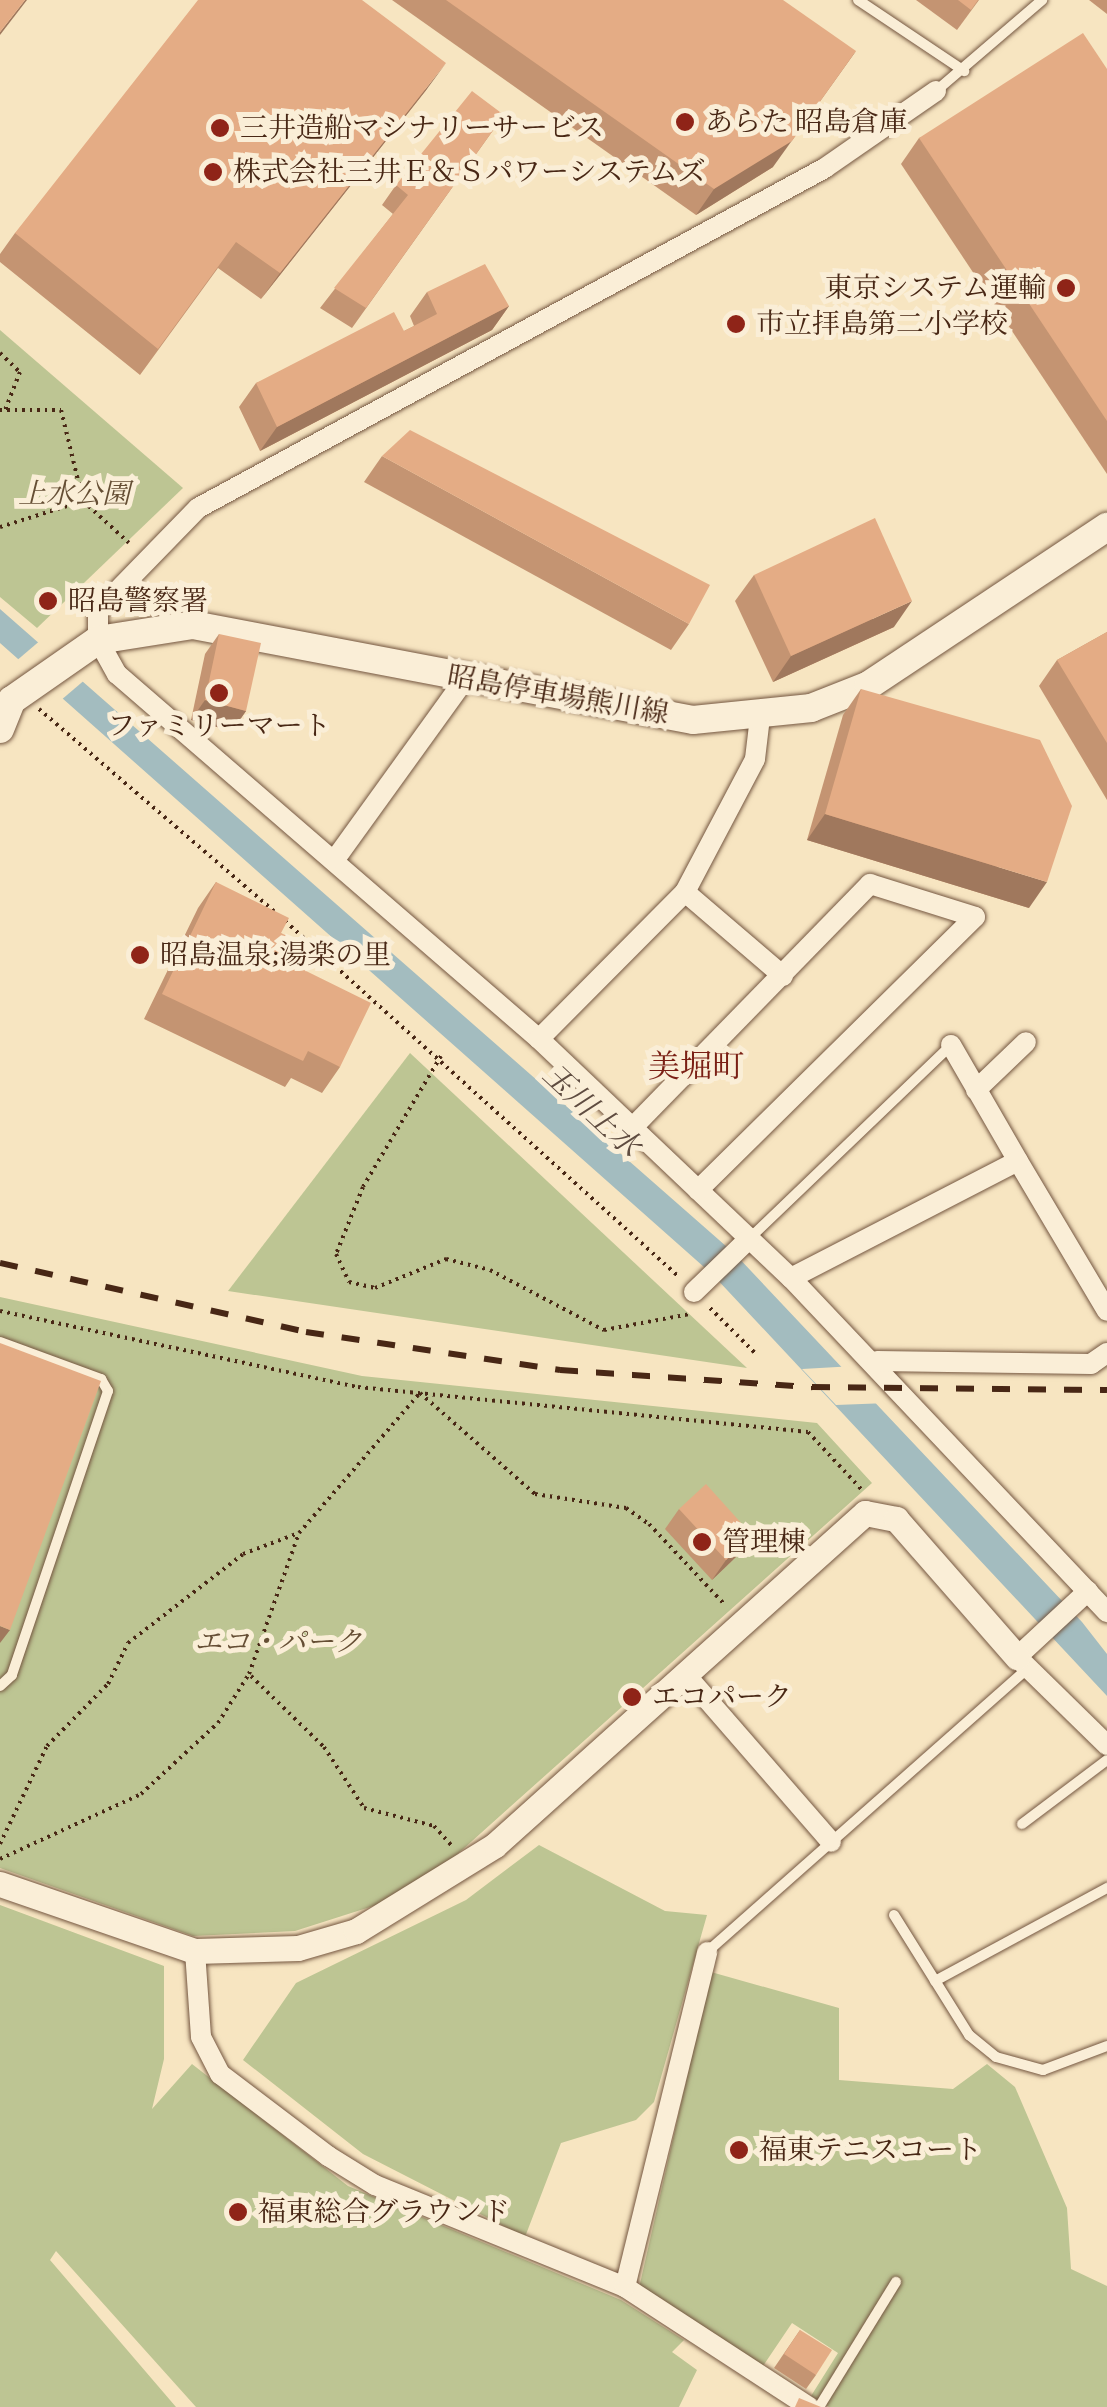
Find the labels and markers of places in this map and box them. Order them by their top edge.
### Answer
place label: あらた 昭島倉庫 [705,105,907,139]
place label: 三井造船マシナリーサービス [240,111,604,145]
marker: あらた 昭島倉庫 [674,111,696,133]
marker: 三井造船マシナリーサービス [209,117,231,139]
place label: 株式会社三井Ｅ＆Ｓパワーシステムズ [233,155,709,189]
marker: 株式会社三井Ｅ＆Ｓパワーシステムズ [202,161,224,183]
place label: 東京システム運輸 [822,271,1046,305]
marker: 東京システム運輸 [1055,277,1077,299]
place label: 市立拝島第二小学校 [756,307,1008,341]
marker: 市立拝島第二小学校 [725,313,747,335]
place label: 昭島警察署 [68,584,208,618]
marker: 昭島警察署 [37,590,59,612]
marker: ファミリーマート [208,682,230,704]
place label: ファミリーマート [107,709,331,743]
place label: 昭島温泉;湯楽の里 [160,938,391,972]
marker: 昭島温泉;湯楽の里 [129,944,151,966]
place label: 管理棟 [722,1525,806,1559]
marker: 管理棟 [691,1531,713,1553]
place label: エコパーク [652,1680,792,1714]
marker: エコパーク [621,1686,643,1708]
place label: 福東テニスコート [759,2133,983,2167]
marker: 福東テニスコート [728,2139,750,2161]
place label: 福東総合グラウンド [258,2195,510,2229]
marker: 福東総合グラウンド [227,2201,249,2223]

